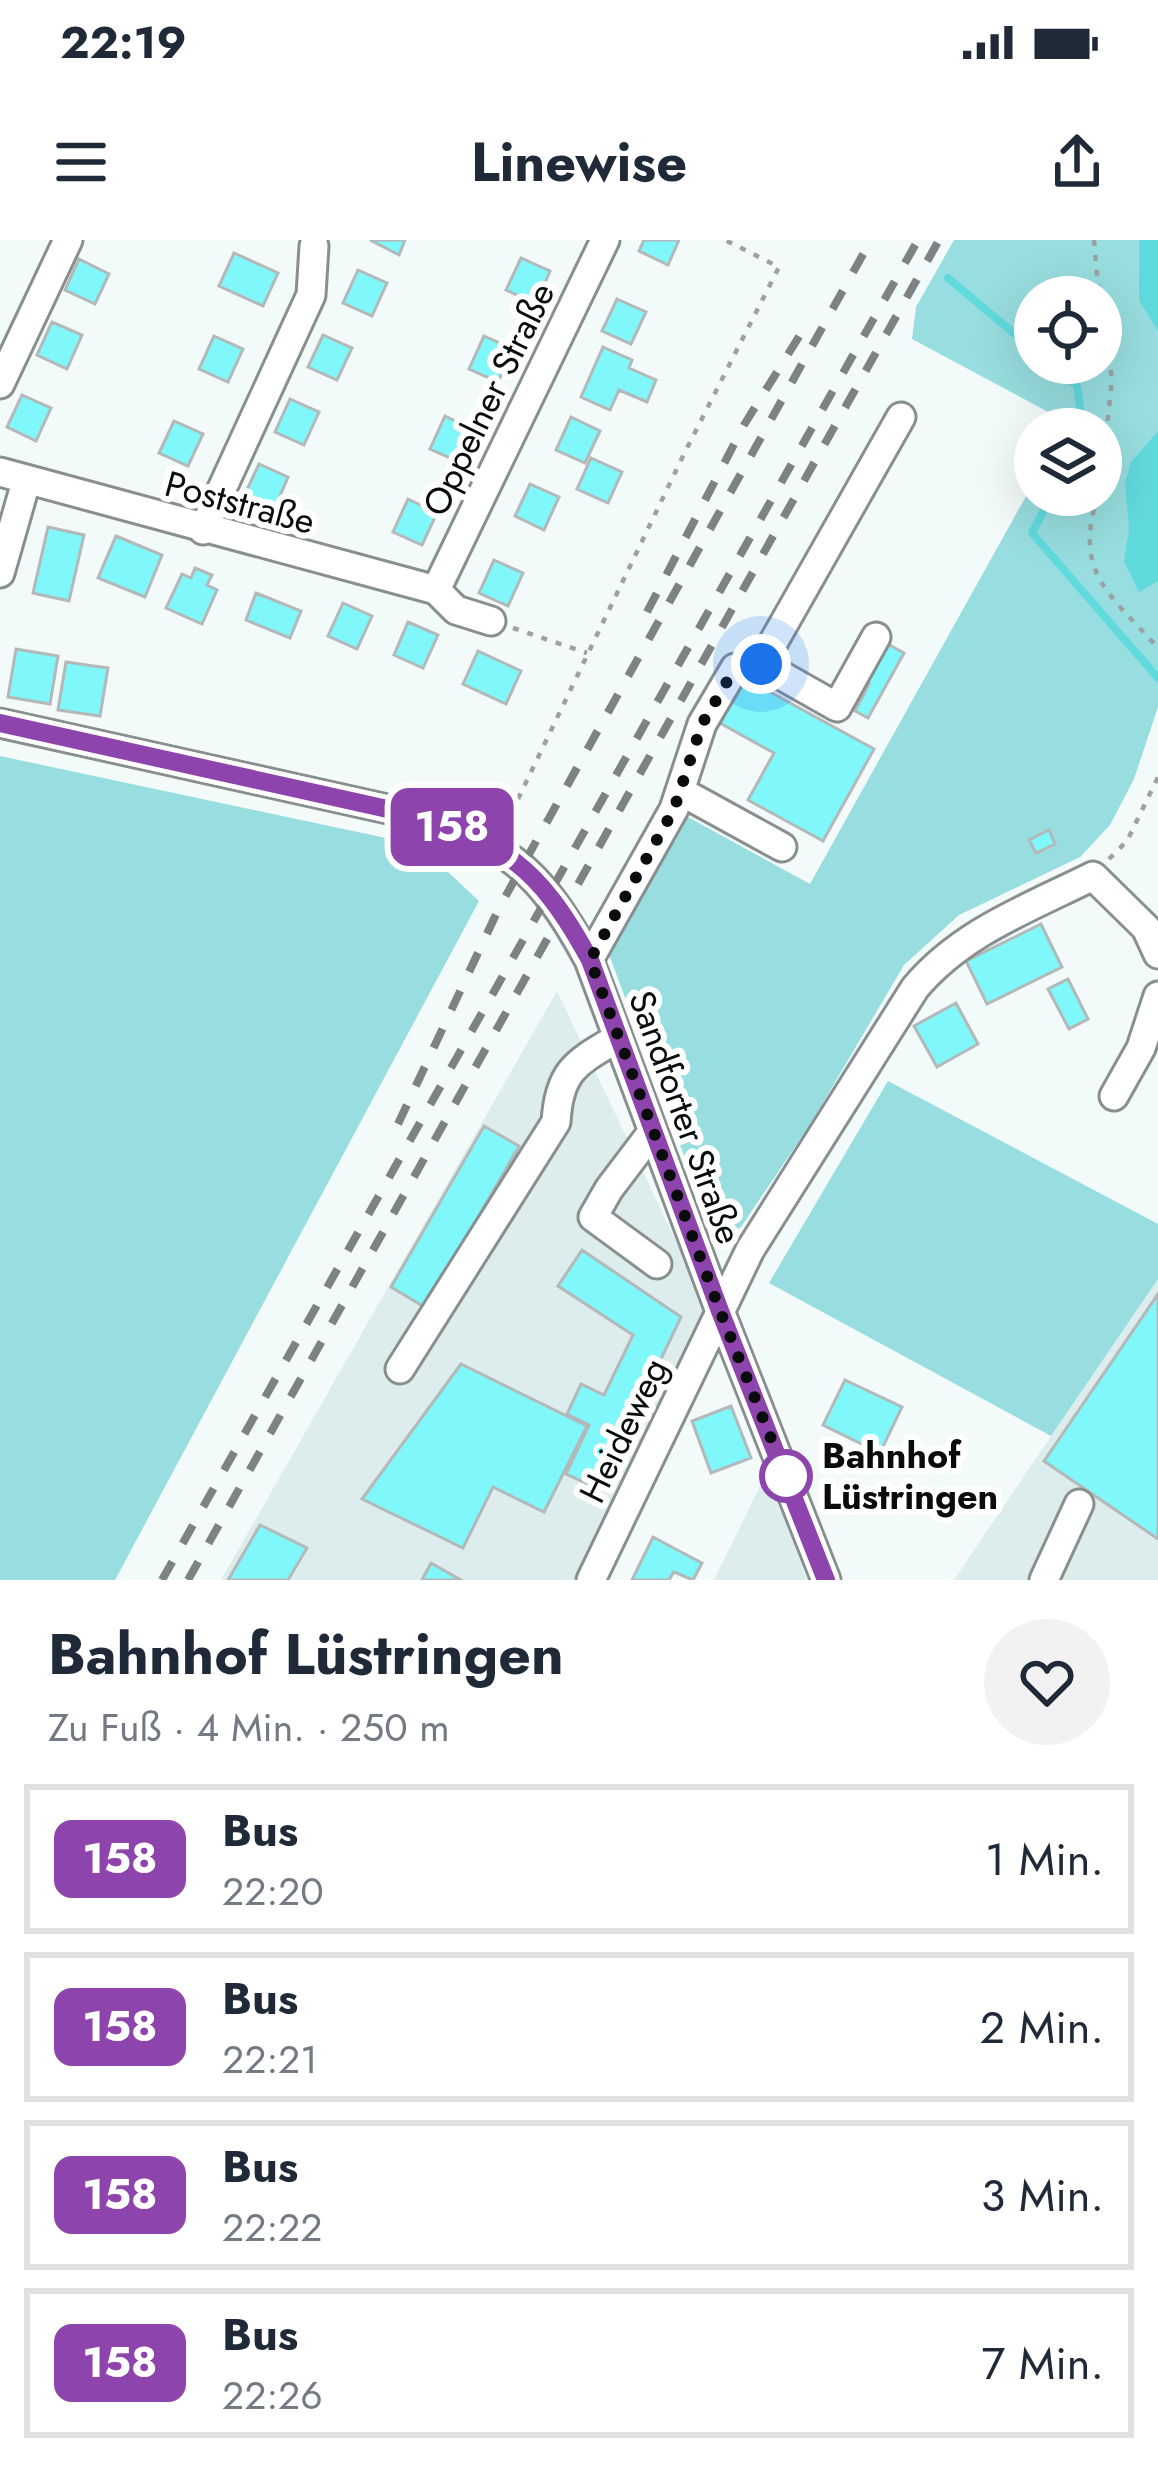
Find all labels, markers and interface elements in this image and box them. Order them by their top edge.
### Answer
text: 22:19 [60,10,187,75]
text: Linewise [471,123,687,201]
icon: menu [48,129,114,195]
icon: share [1044,129,1110,195]
street label: Oppelner Straße [409,274,567,524]
map controls [1014,276,1122,516]
button: locate [1014,276,1122,384]
button: layers [1014,408,1122,516]
street label: Poststraße [159,457,321,547]
your location [731,634,791,694]
line badge: 158 [383,788,521,866]
text: 158 [415,796,489,857]
street label: Sandforter Straße [616,983,756,1251]
street label: Heideweg [566,1349,680,1511]
place label: Bahnhof Lüstringen [822,1429,998,1522]
marker: Bahnhof Lüstringen [761,1451,811,1501]
text: Bahnhof Lüstringen [48,1613,564,1695]
button: heart [984,1619,1110,1745]
text: Zu Fuß · 4 Min. · 250 m [48,1699,450,1756]
text: Bus [222,1798,298,1863]
text: 1 Min. [985,1827,1104,1892]
text: 158 [83,1828,157,1889]
text: 22:20 [222,1863,324,1920]
text: Bus [222,1966,298,2031]
text: 2 Min. [980,1995,1104,2060]
text: 158 [83,1996,157,2057]
text: 22:21 [222,2031,318,2088]
text: Bus [222,2134,298,2199]
text: 3 Min. [981,2163,1104,2228]
text: 158 [83,2164,157,2225]
text: 22:22 [222,2199,322,2256]
text: Bus [222,2302,298,2367]
text: 7 Min. [982,2331,1104,2396]
text: 158 [83,2332,157,2393]
text: 22:26 [222,2367,323,2424]

